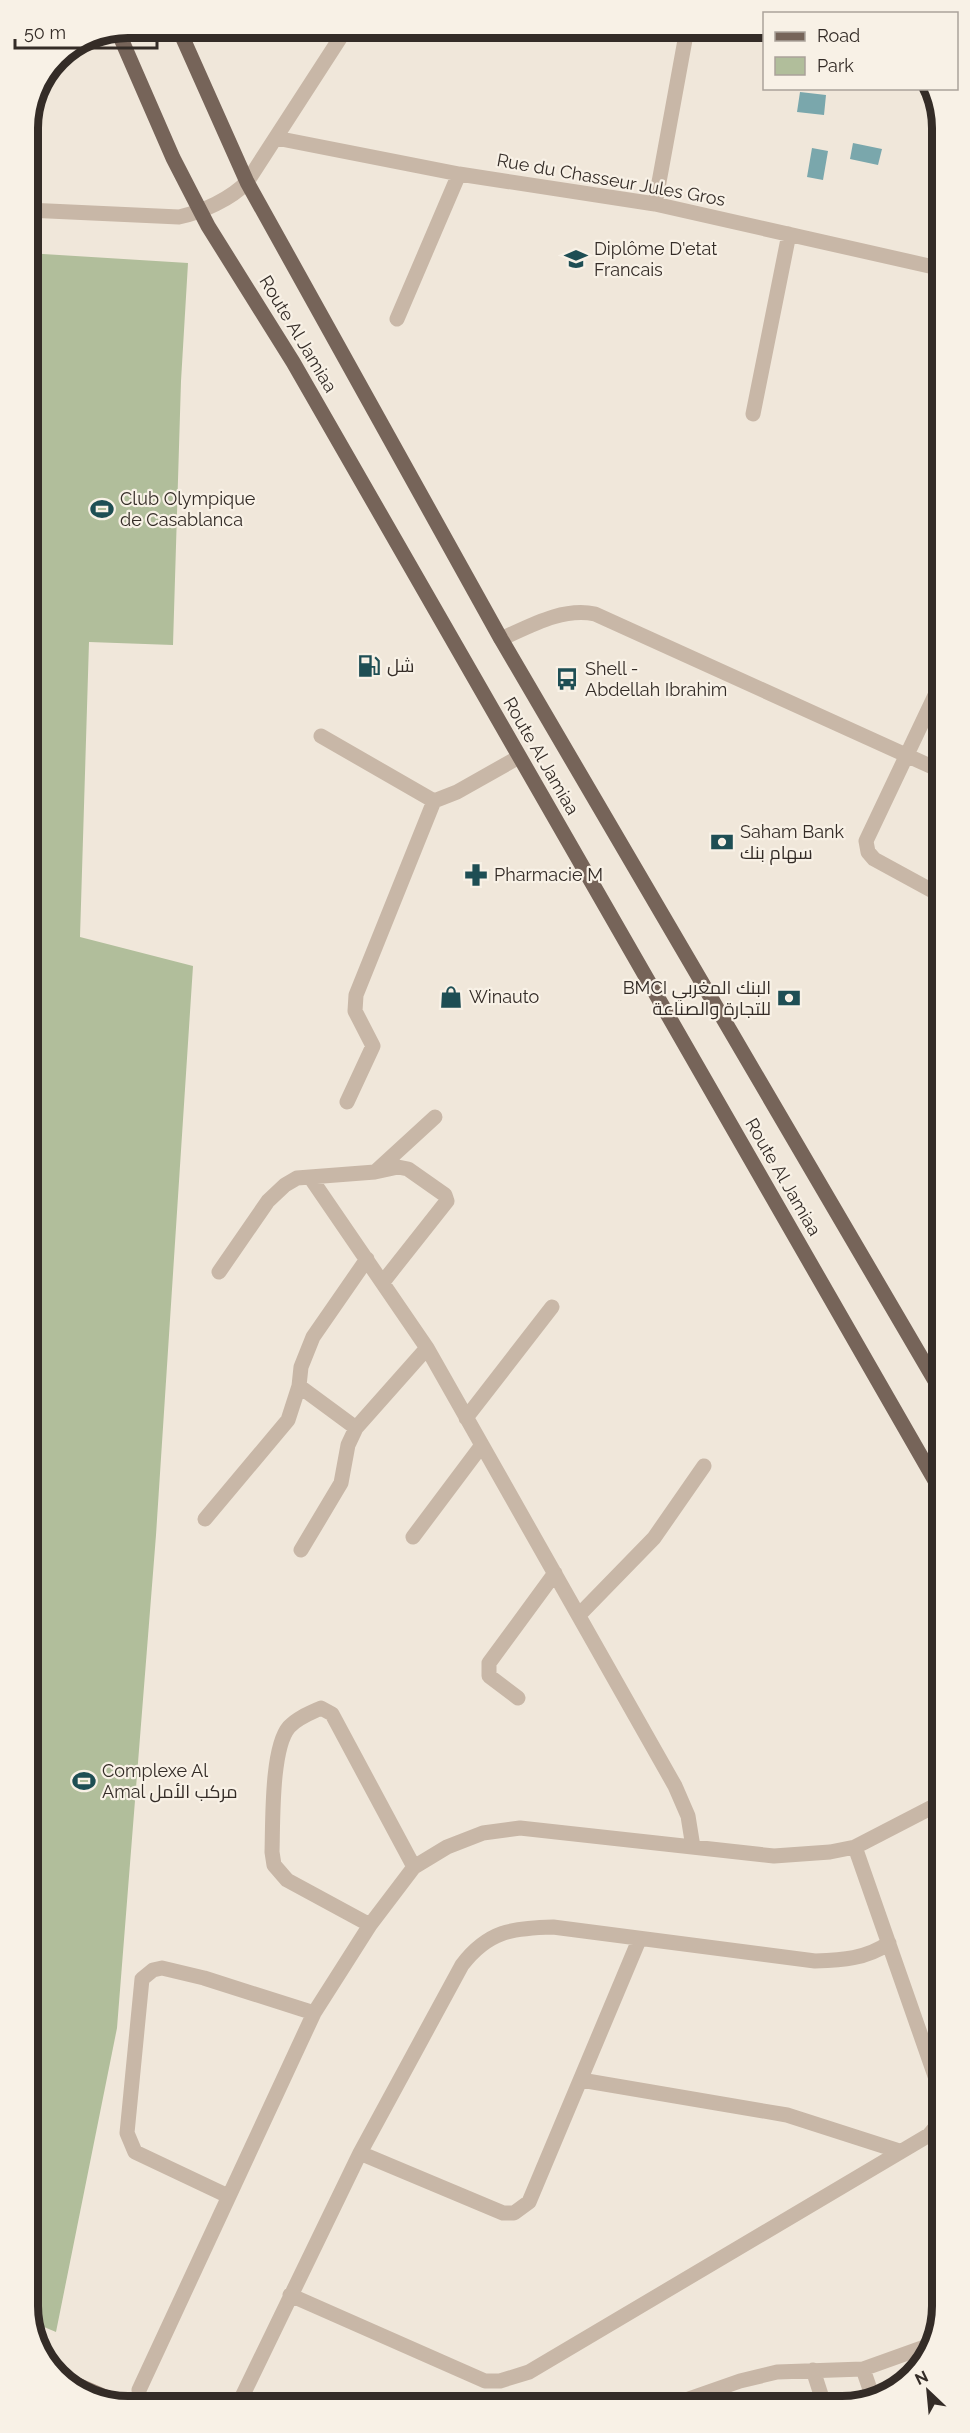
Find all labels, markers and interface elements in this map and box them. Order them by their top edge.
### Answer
scale bar [15,12,158,50]
legend [763,12,958,90]
text: 50 m [24,22,66,43]
text: Road [817,25,860,46]
text: Park [817,55,854,76]
street label: Rue du Chasseur Jules Gros [495,149,727,210]
place label: Diplôme D'etat Francais [594,238,717,280]
school or university icon: Diplôme D'etat Francais [563,246,589,272]
street label: Route Al Jamiaa [255,272,342,396]
place label: Club Olympique de Casablanca [120,488,256,530]
sports icon: Club Olympique de Casablanca [89,496,115,522]
fuel station icon: شل [356,653,382,679]
place label: شل [387,655,414,677]
place label: Shell - Abdellah Ibrahim [585,658,727,700]
bus stop icon: Shell - Abdellah Ibrahim [554,666,580,692]
street label: Route Al Jamiaa [499,693,584,818]
place label: Saham Bank سهام بنك [740,821,844,865]
bank icon: Saham Bank سهام بنك [709,829,735,855]
pharmacy icon: Pharmacie M [463,862,489,888]
place label: Pharmacie M [494,864,603,885]
place label: BMCI البنك المغربي للتجارة والصناعة [623,977,771,1020]
shop icon: Winauto [438,984,464,1010]
bank icon: BMCI البنك المغربي للتجارة والصناعة [776,985,802,1011]
place label: Winauto [469,986,540,1007]
street label: Route Al Jamiaa [741,1114,826,1239]
place label: Complexe Al Amal مركب الأمل [102,1760,238,1803]
sports icon: Complexe Al Amal مركب الأمل [71,1768,97,1794]
north arrow [898,2361,958,2421]
text: N [912,2367,931,2389]

